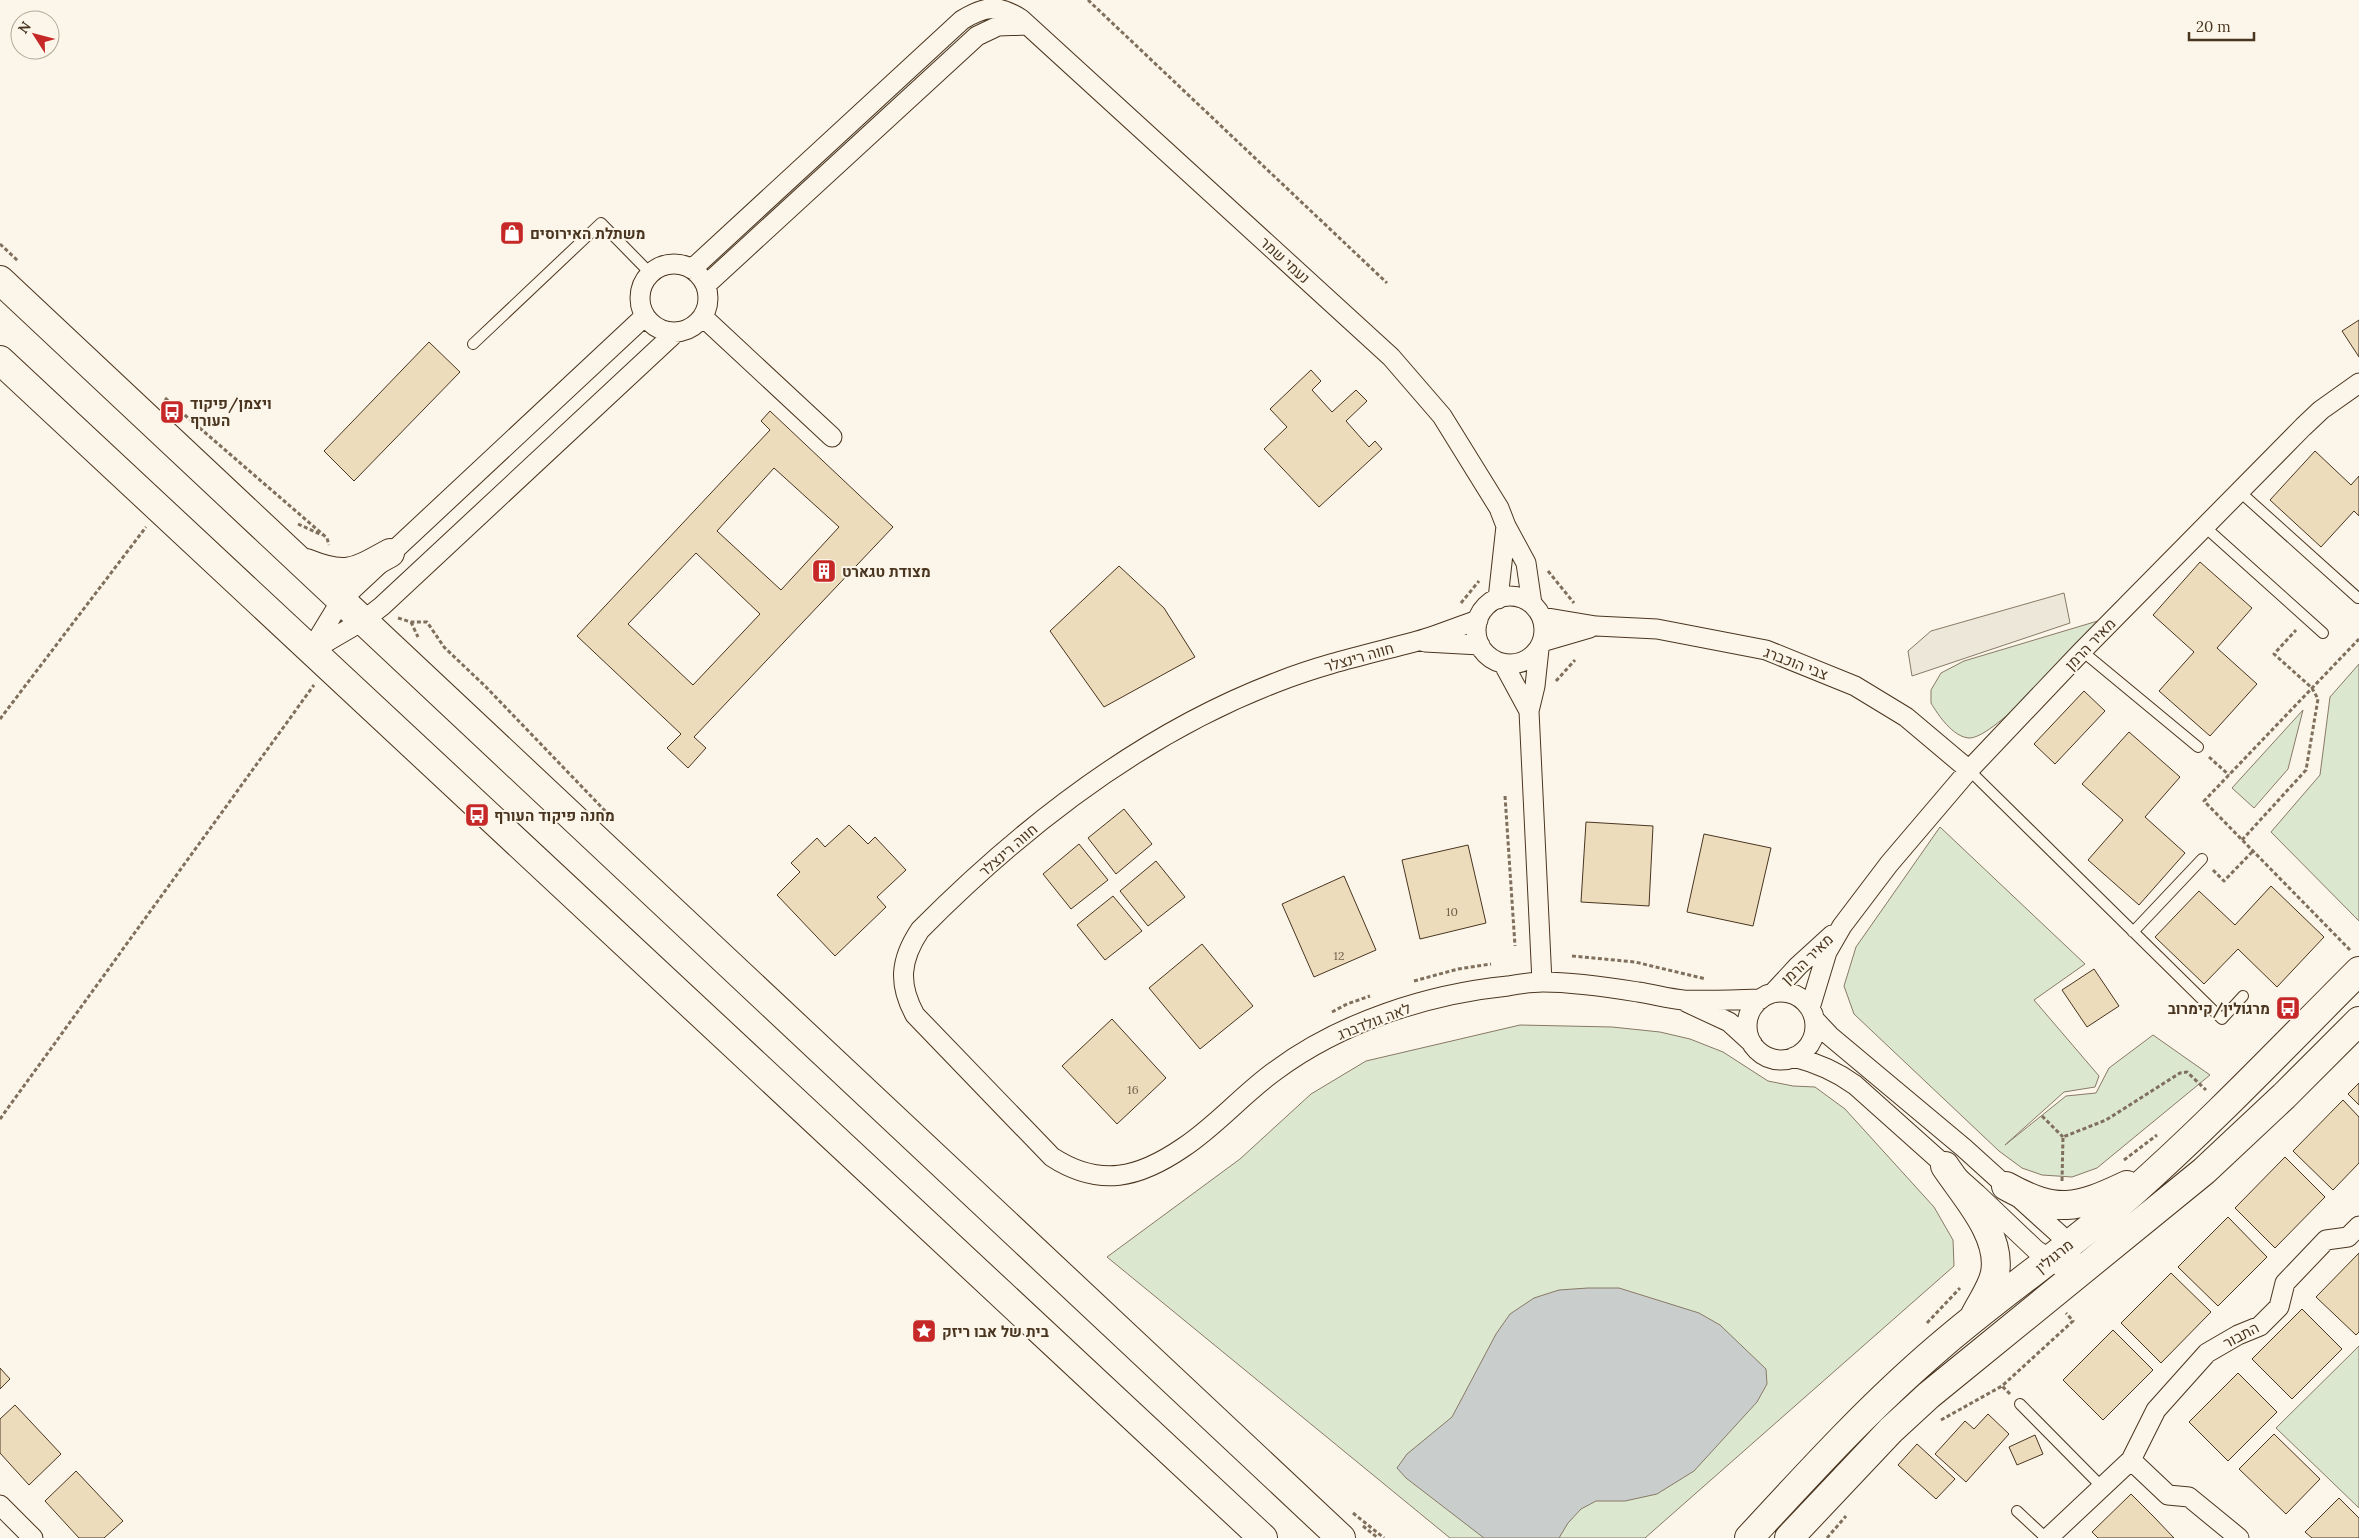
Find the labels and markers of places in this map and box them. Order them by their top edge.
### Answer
shop icon: משתלת האירוסים [499,220,525,246]
place label: משתלת האירוסים [530,224,646,243]
place label: ויצמן/פיקוד העורף [190,394,272,430]
bus stop icon: ויצמן/פיקוד העורף [159,399,185,425]
building icon: מצודת טגארט [811,558,837,584]
place label: מצודת טגארט [842,562,931,581]
bus stop icon: מחנה פיקוד העורף [464,802,490,828]
place label: מחנה פיקוד העורף [494,806,615,825]
bus stop icon: מרגולין/קימרוב [2275,995,2301,1021]
place label: מרגולין/קימרוב [2168,999,2270,1019]
place icon: בית של אבו ריזק [911,1318,937,1344]
place label: בית של אבו ריזק [942,1322,1049,1341]

